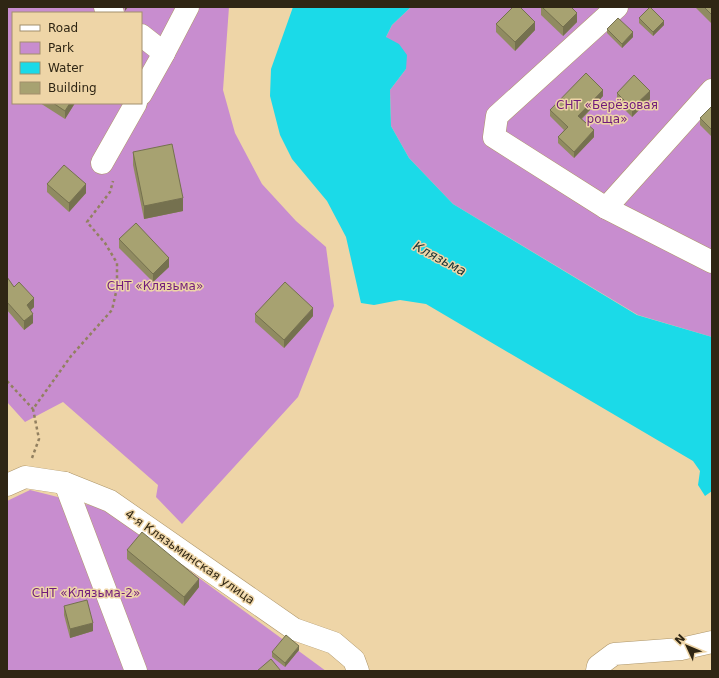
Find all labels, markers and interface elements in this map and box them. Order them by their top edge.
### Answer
legend [12,12,142,104]
text: Road [48,21,78,35]
text: Park [48,41,74,55]
text: Water [48,61,84,75]
text: Building [48,81,97,95]
park label: СНТ «Берёзовая роща» [556,98,658,126]
water label: Клязьма [411,238,469,279]
park label: СНТ «Клязьма» [107,279,203,293]
street label: 4-я Клязьминская улица [123,507,257,607]
park label: СНТ «Клязьма-2» [32,586,140,600]
north arrow [667,626,707,666]
text: N [672,632,688,647]

